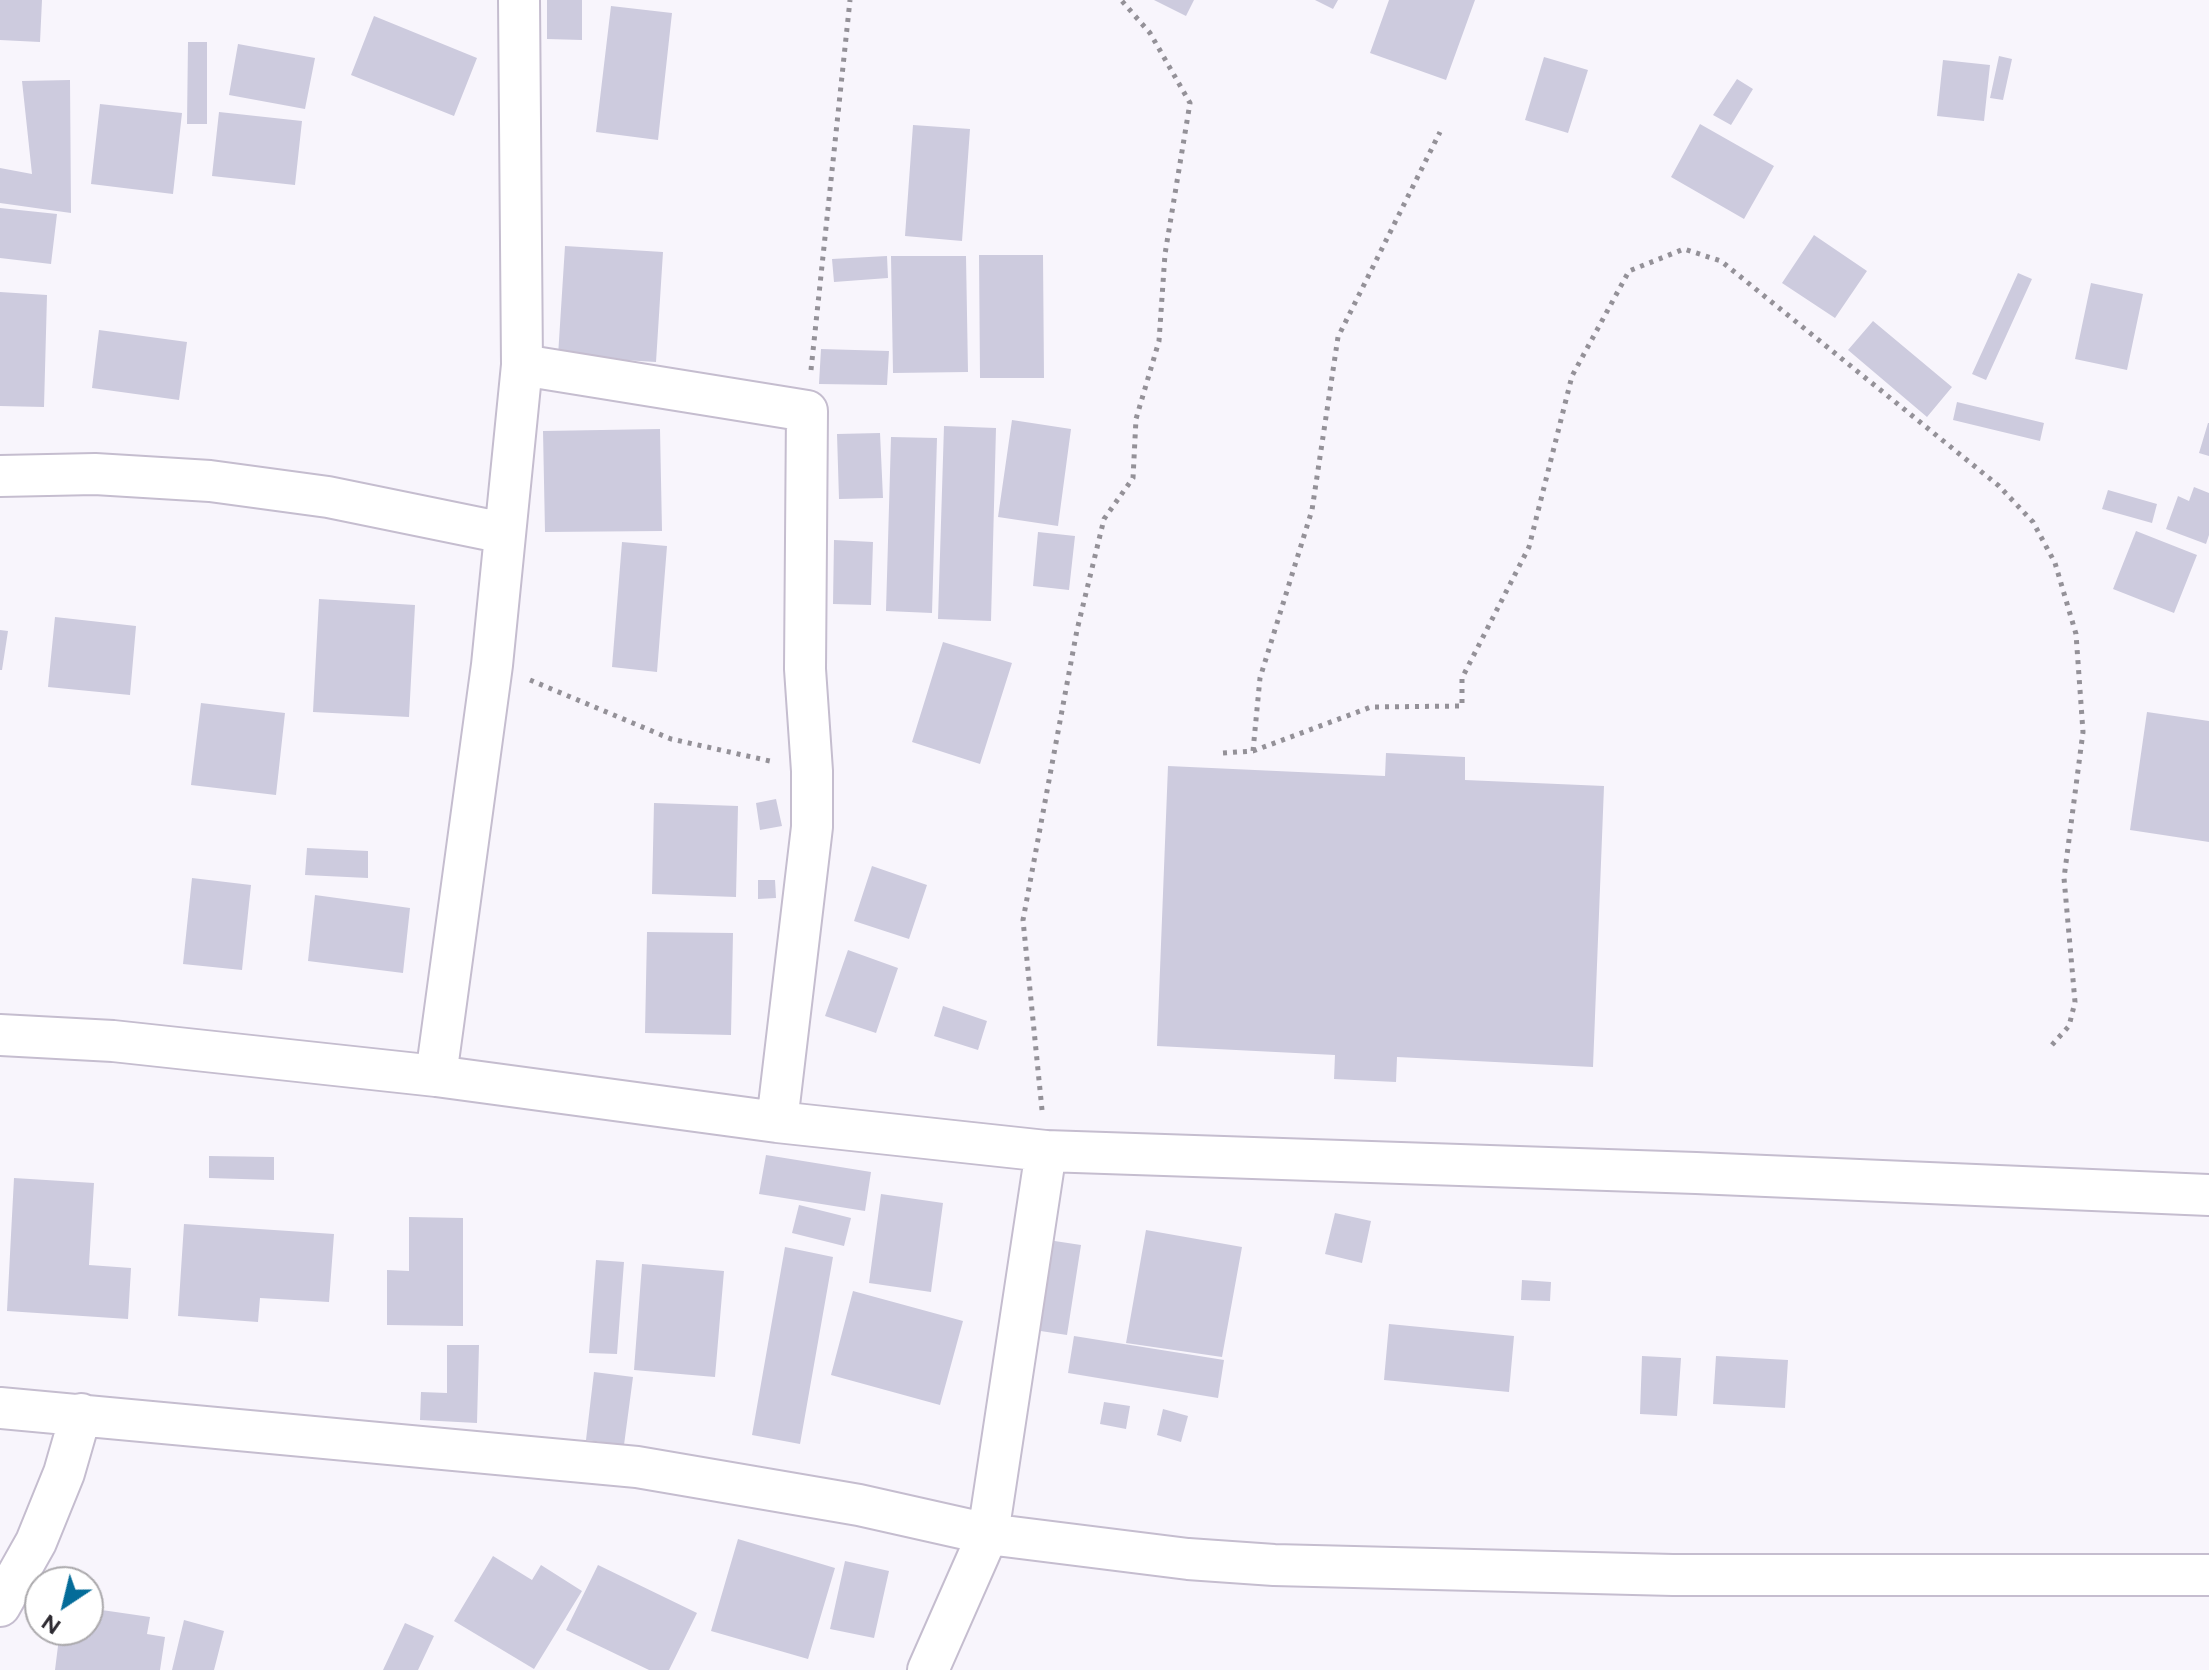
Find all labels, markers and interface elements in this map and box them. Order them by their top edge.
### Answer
north arrow [24,1566,104,1646]
text: N [36,1608,66,1640]

